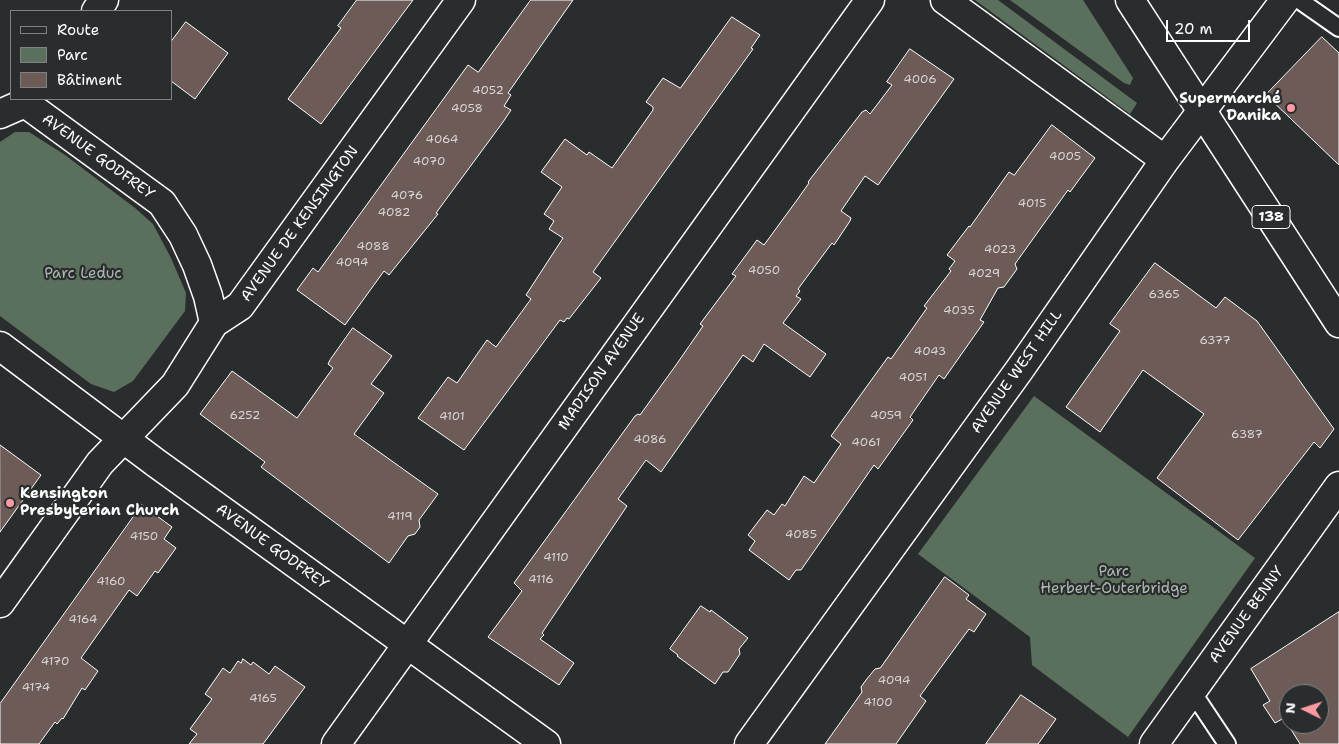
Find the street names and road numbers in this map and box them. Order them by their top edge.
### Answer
street label: AVENUE GODFREY [38,110,158,204]
street label: AVENUE DE KENSINGTON [237,143,363,305]
road number: 138 [1252,206,1290,228]
street label: AVENUE WEST HILL [968,307,1066,437]
street label: MADISON AVENUE [555,310,649,434]
street label: AVENUE GODFREY [212,500,332,594]
street label: AVENUE BENNY [1206,563,1288,667]

